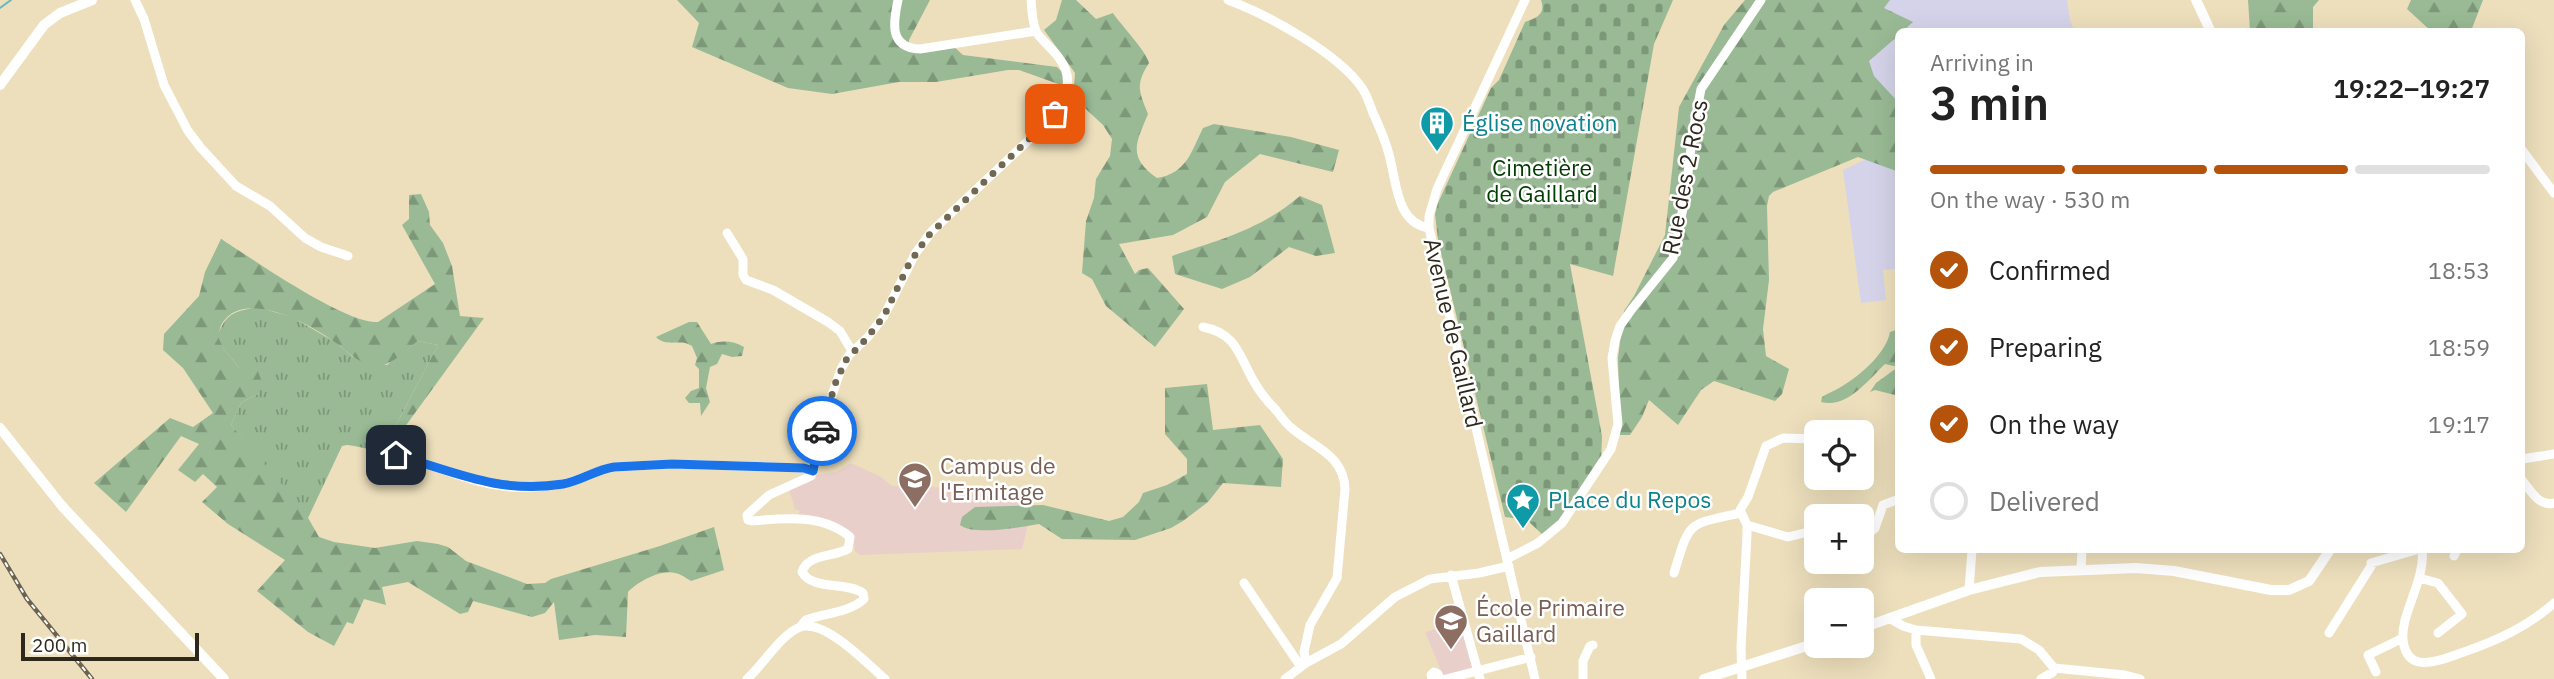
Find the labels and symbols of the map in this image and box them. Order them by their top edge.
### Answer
pin [1025,84,1085,144]
street label: Rue des 2 Rocs [1654,97,1714,257]
building icon: Église novation [1418,104,1456,153]
place label: Église novation [1462,107,1618,137]
park label: Cimetière de Gaillard [1486,152,1598,208]
street label: Avenue de Gaillard [1418,235,1490,431]
courier [787,396,857,466]
pin [366,425,426,485]
place label: Campus de l'Ermitage [940,450,1056,506]
school or university icon: Campus de l'Ermitage [896,460,934,509]
place icon: PLace du Repos [1504,481,1542,530]
place label: PLace du Repos [1548,484,1711,514]
place label: École Primaire Gaillard [1476,592,1625,648]
school or university icon: École Primaire Gaillard [1432,602,1470,651]
scale bar [21,630,200,662]

